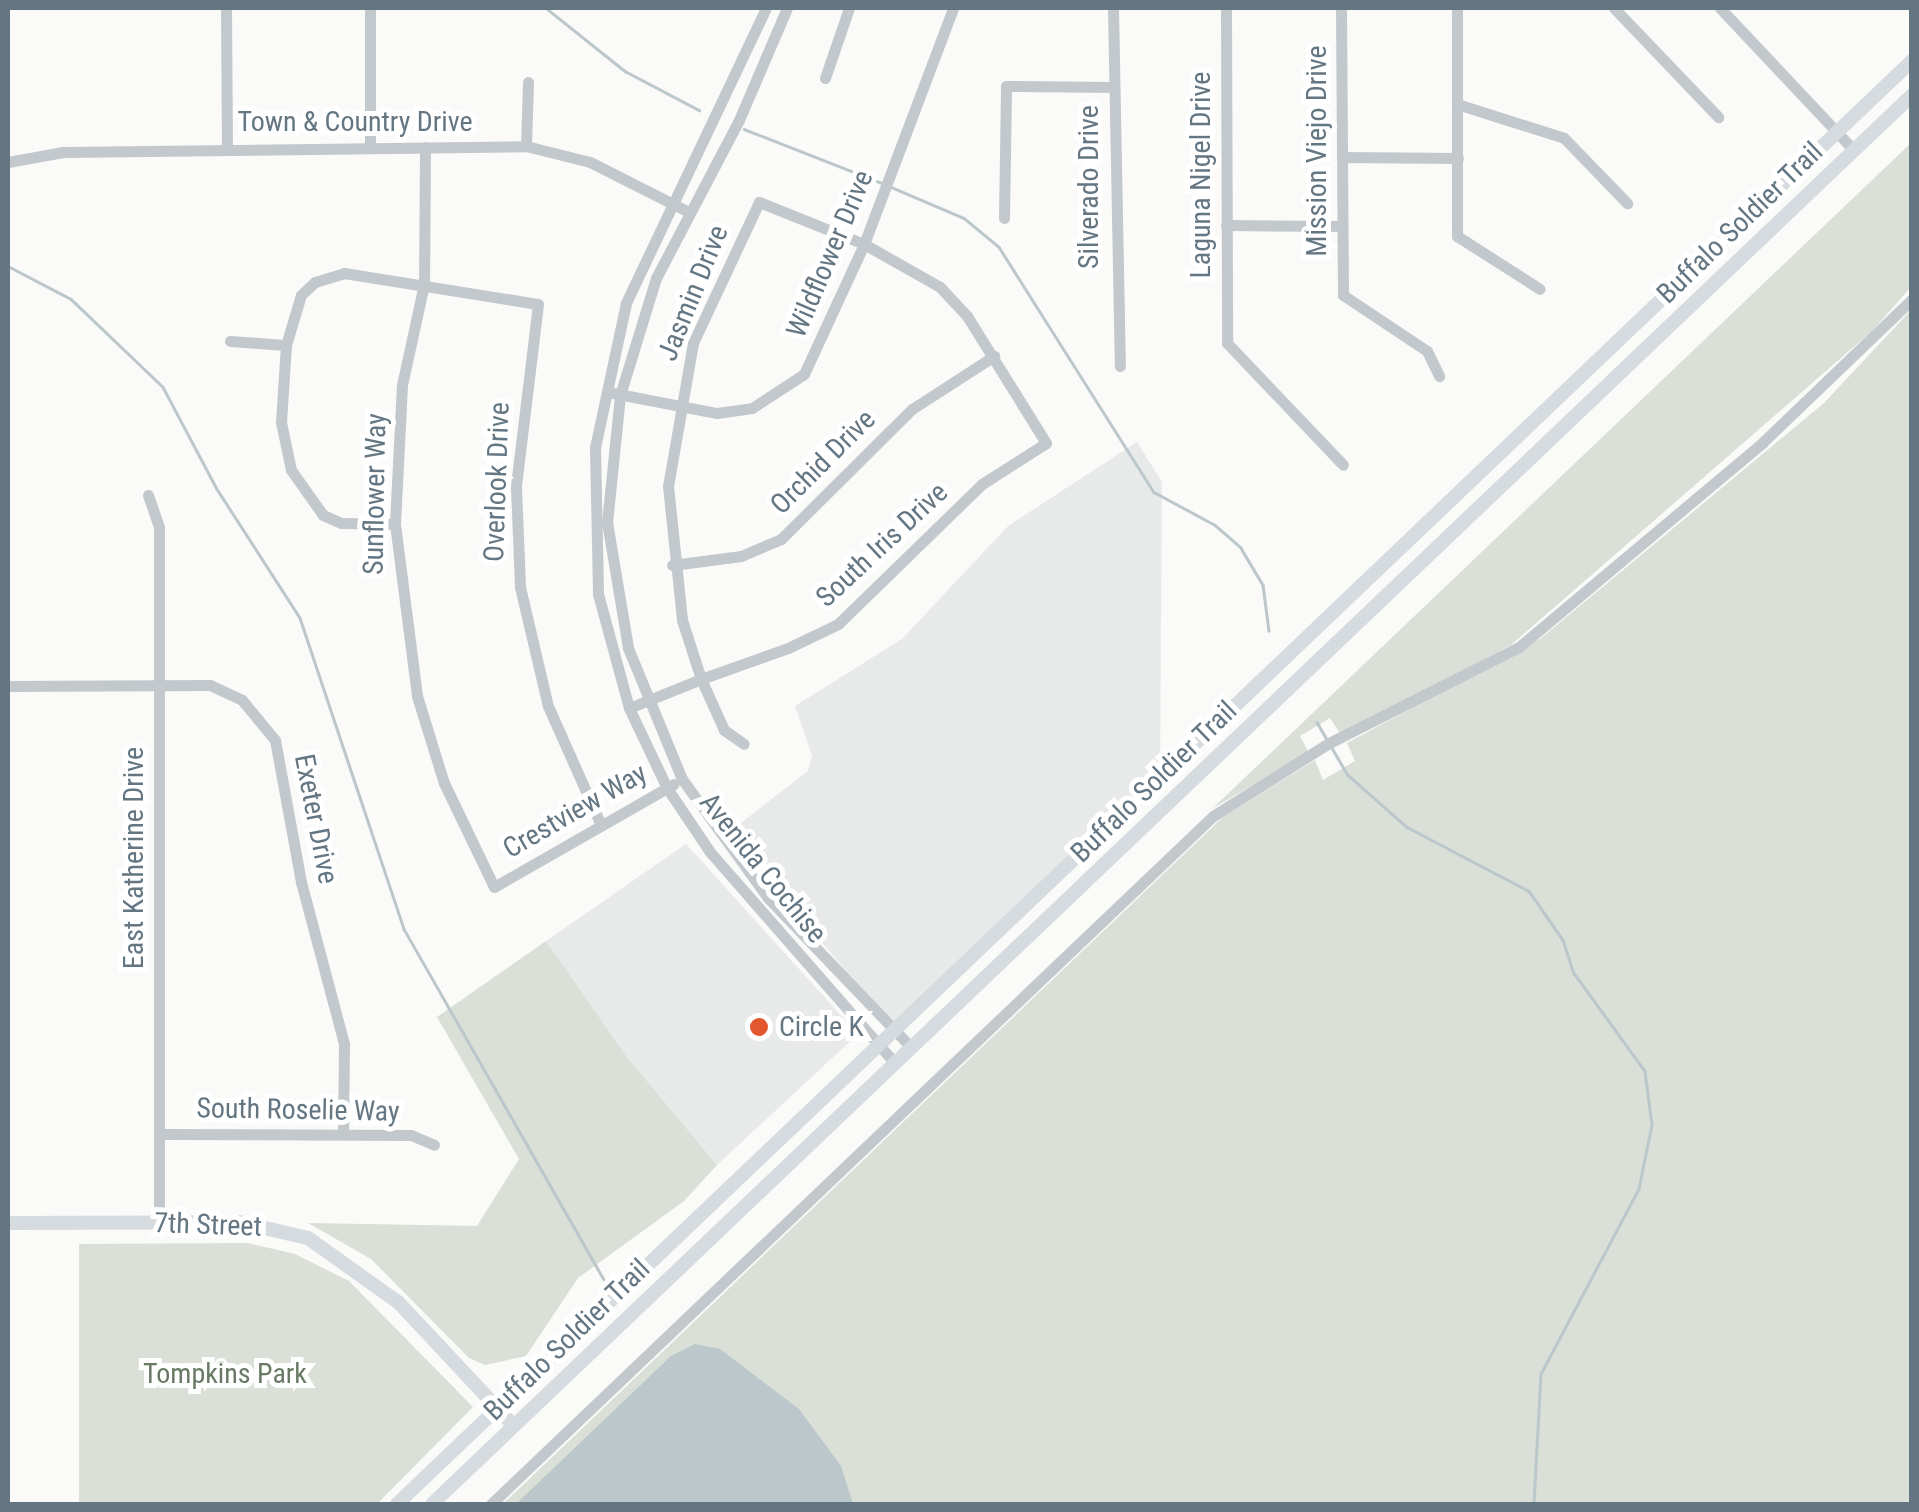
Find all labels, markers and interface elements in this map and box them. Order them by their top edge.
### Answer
street label: Mission Viejo Drive [1300,45,1334,257]
street label: Laguna Nigel Drive [1184,72,1218,278]
street label: Town & Country Drive [237,105,473,139]
street label: Silverado Drive [1072,105,1106,269]
street label: Buffalo Soldier Trail [1650,135,1830,311]
street label: Wildflower Drive [780,165,880,343]
street label: Jasmin Drive [651,220,735,366]
street label: Overlook Drive [477,402,517,562]
street label: Orchid Drive [764,403,882,521]
street label: Sunflower Way [357,413,393,575]
street label: South Iris Drive [809,476,955,614]
street label: Buffalo Soldier Trail [1064,694,1244,870]
street label: East Katherine Drive [117,747,151,969]
street label: Exeter Drive [287,751,345,887]
street label: Crestview Way [497,756,653,866]
street label: Avenida Cochise [692,786,834,950]
place label: Circle K [779,1010,864,1044]
marker: Circle K [748,1016,770,1038]
street label: South Roselie Way [196,1091,400,1129]
street label: 7th Street [154,1206,262,1244]
street label: Buffalo Soldier Trail [477,1252,657,1428]
park label: Tompkins Park [143,1357,307,1391]

